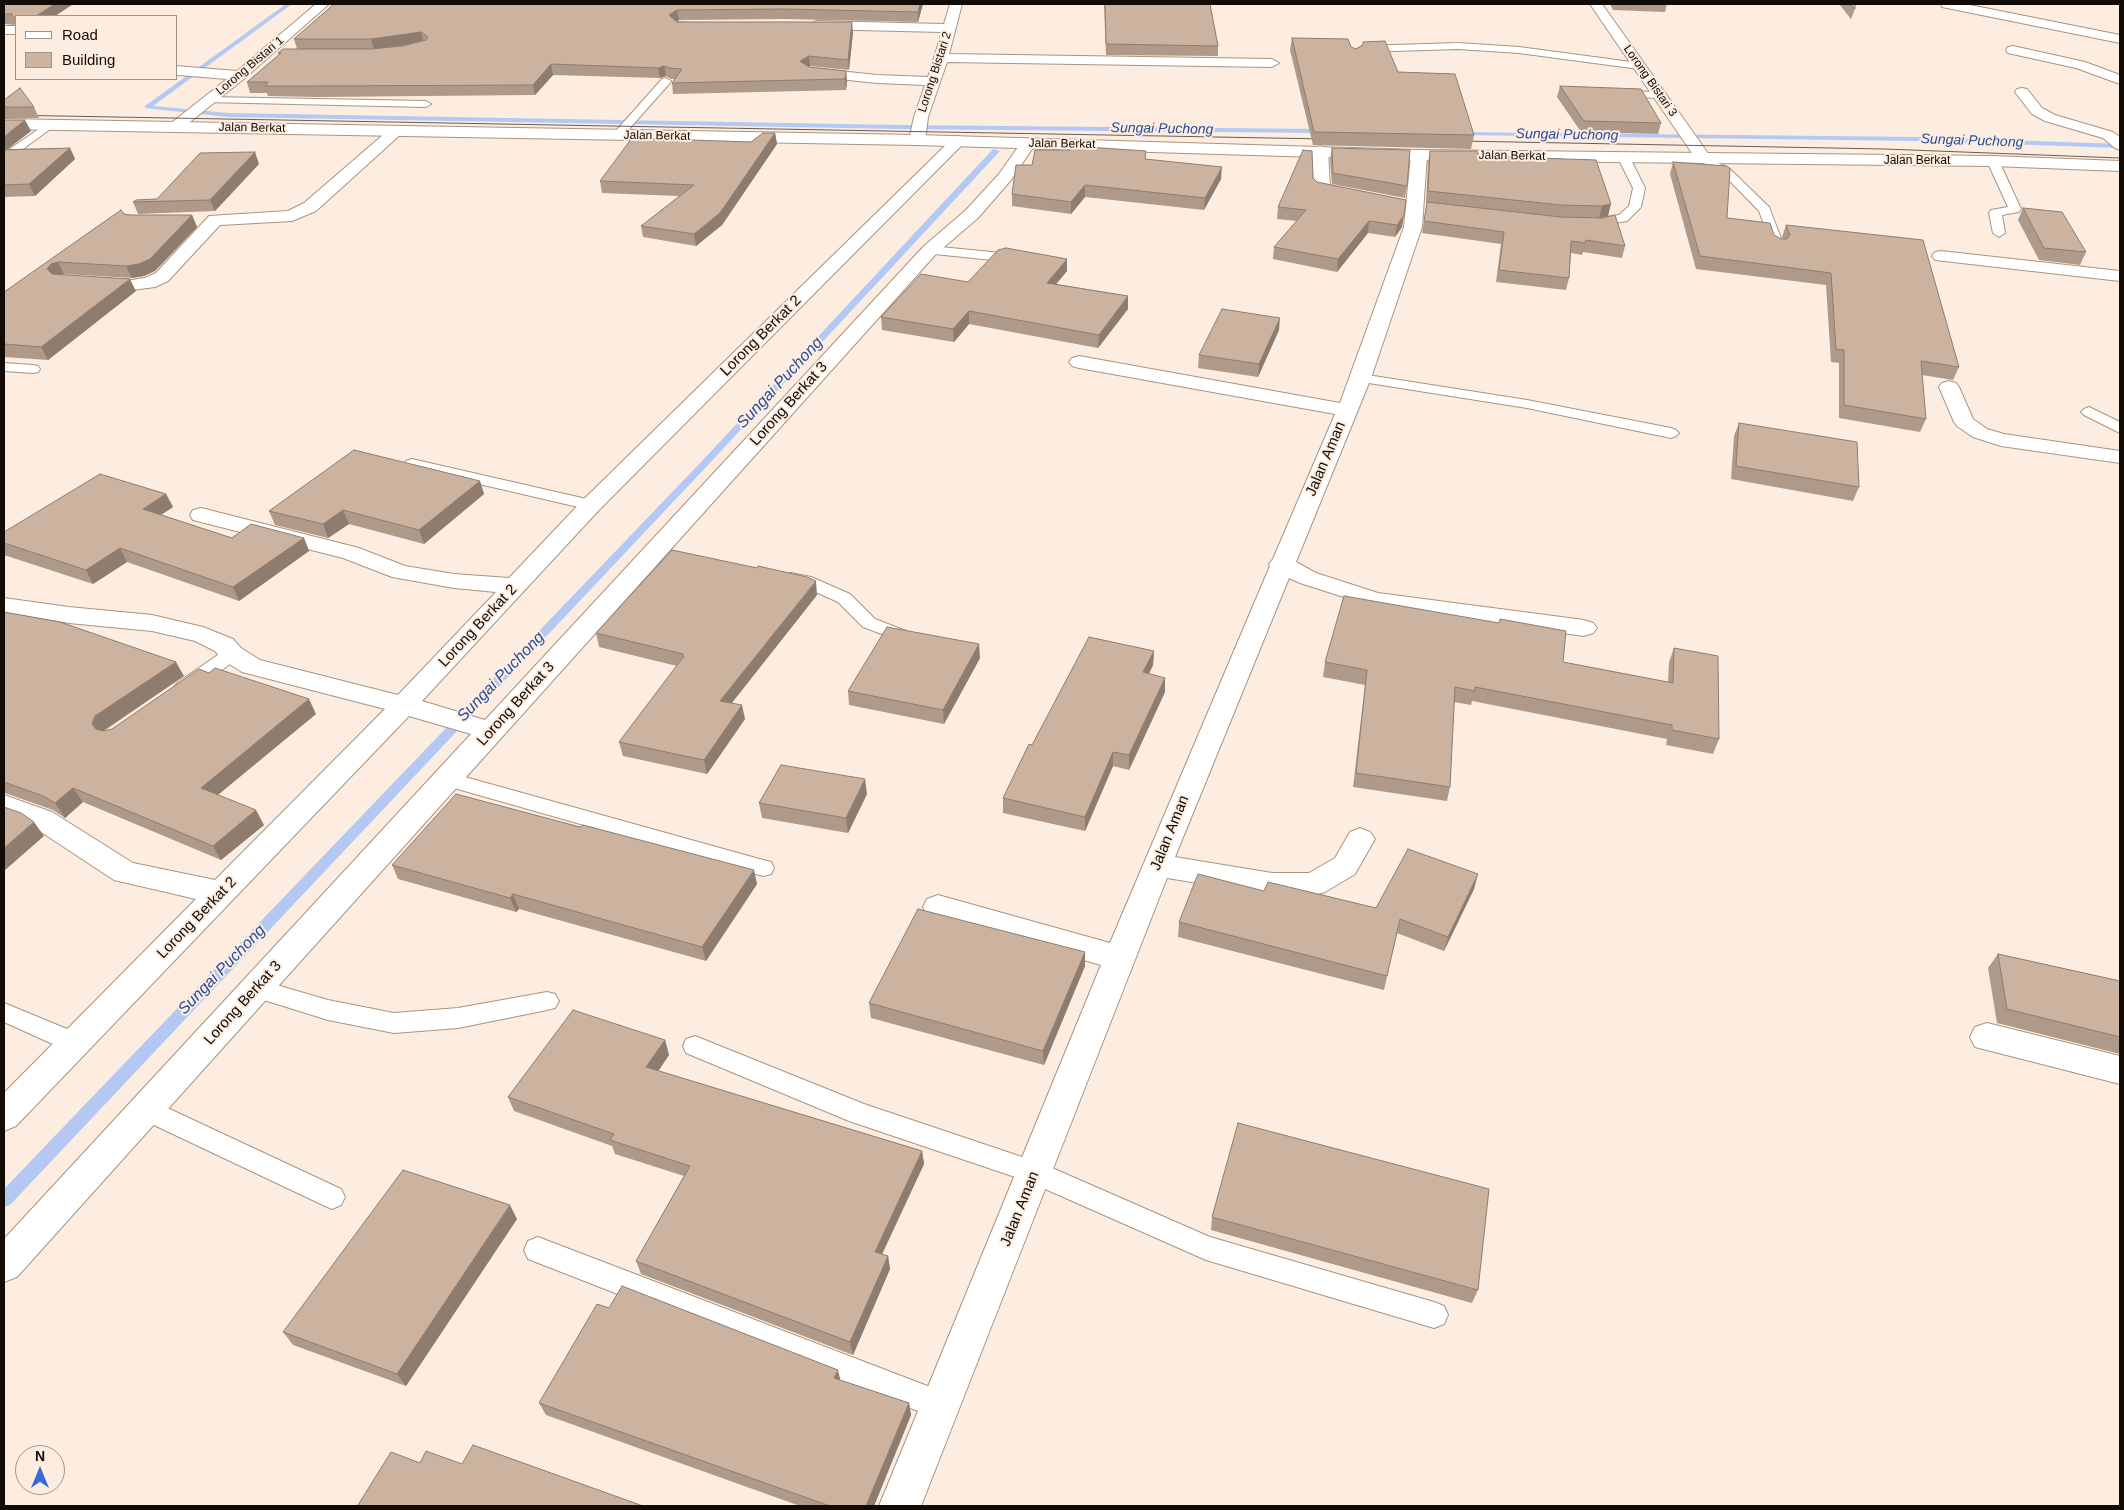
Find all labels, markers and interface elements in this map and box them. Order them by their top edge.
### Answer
legend [15,15,178,80]
text: Road [62,26,98,43]
street label: Lorong Bistari 2 [915,30,955,114]
street label: Lorong Bistari 1 [213,33,287,99]
street label: Lorong Bistari 3 [1620,42,1680,120]
text: Building [62,51,115,68]
street label: Jalan Berkat [219,120,285,136]
water label: Sungai Puchong [1110,120,1214,138]
water label: Sungai Puchong [1515,126,1619,144]
street label: Jalan Berkat [624,128,690,144]
water label: Sungai Puchong [1920,131,2024,151]
street label: Jalan Berkat [1029,136,1095,152]
street label: Jalan Berkat [1479,148,1545,164]
street label: Jalan Berkat [1884,154,1950,168]
street label: Lorong Berkat 2 [717,292,805,380]
water label: Sungai Puchong [733,334,827,432]
street label: Lorong Berkat 3 [747,358,831,450]
street label: Jalan Aman [1302,419,1350,499]
street label: Lorong Berkat 2 [435,581,521,671]
water label: Sungai Puchong [453,628,549,726]
street label: Lorong Berkat 3 [474,658,558,750]
street label: Jalan Aman [1147,793,1193,873]
street label: Lorong Berkat 2 [153,873,241,963]
water label: Sungai Puchong [174,921,270,1019]
street label: Lorong Berkat 3 [201,957,285,1049]
street label: Jalan Aman [997,1169,1043,1249]
north arrow [15,1445,65,1495]
text: N [35,1448,45,1464]

